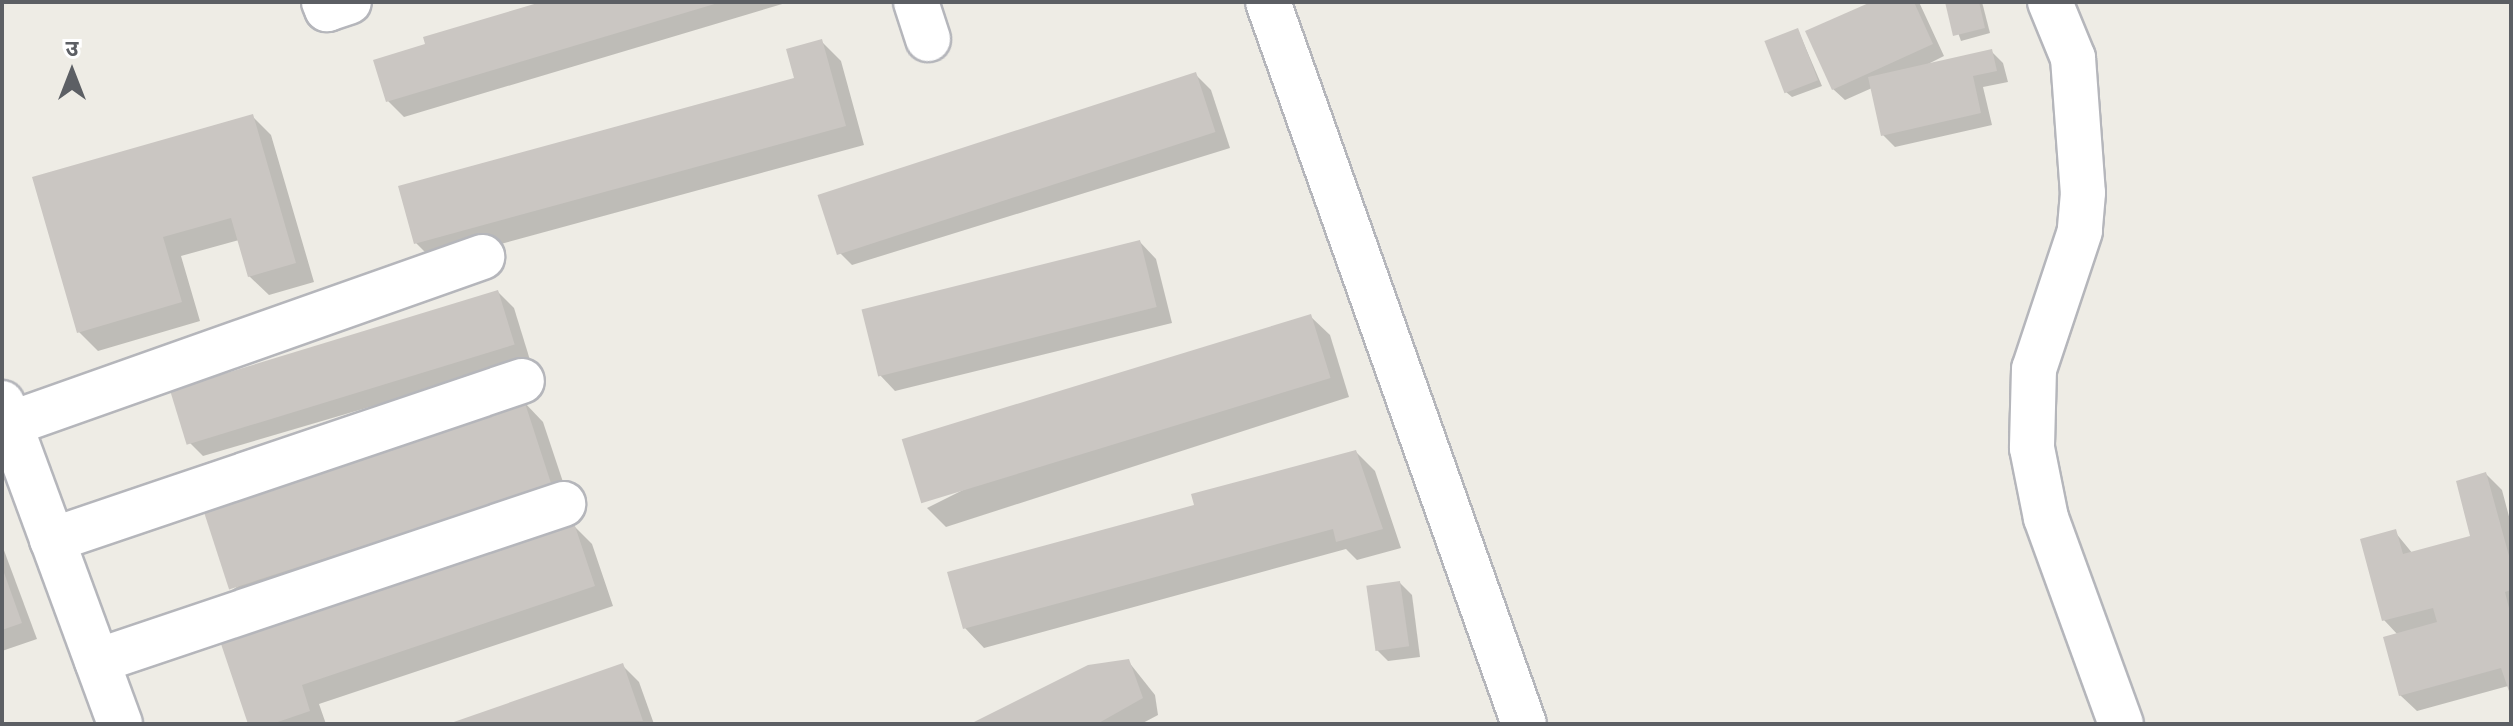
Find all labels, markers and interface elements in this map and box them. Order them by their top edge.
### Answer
north arrow [32,32,112,112]
text: उ [66,35,78,61]

